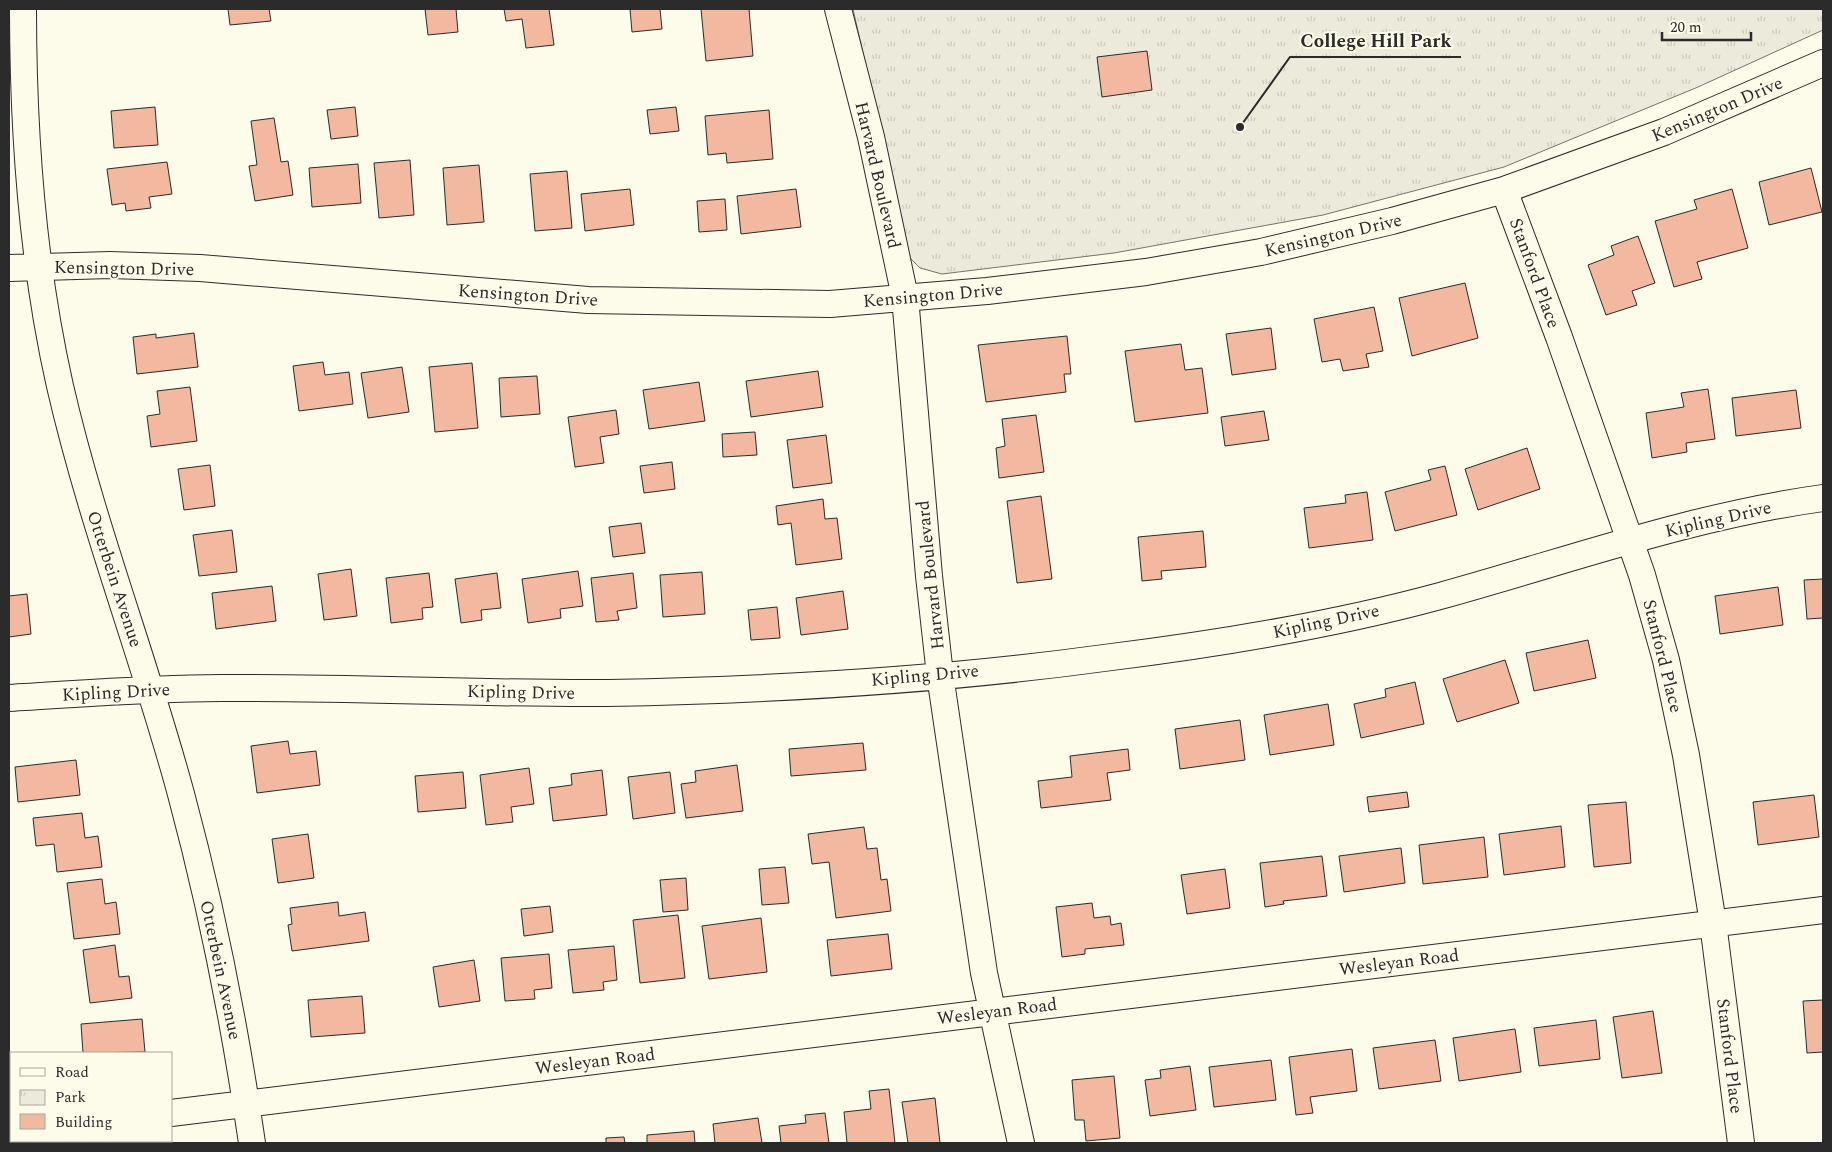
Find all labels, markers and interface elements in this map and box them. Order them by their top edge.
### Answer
scale bar [1662,10,1751,42]
text: 20 m [1670,16,1702,39]
callout: College Hill Park [1290,23,1461,57]
text: College Hill Park [1300,27,1452,56]
street label: Kensington Drive [1647,70,1787,149]
street label: Harvard Boulevard [847,99,908,251]
street label: Kensington Drive [1262,207,1405,264]
street label: Stanford Place [1502,214,1567,332]
street label: Kensington Drive [53,254,194,283]
street label: Kensington Drive [862,276,1004,315]
street label: Kensington Drive [457,277,599,314]
street label: Kipling Drive [1662,494,1774,545]
street label: Harvard Boulevard [909,499,952,651]
street label: Otterbein Avenue [80,507,149,651]
street label: Kipling Drive [1270,597,1382,646]
street label: Stanford Place [1635,597,1690,716]
street label: Kipling Drive [870,657,980,694]
street label: Kipling Drive [61,676,171,709]
street label: Kipling Drive [467,678,575,707]
street label: Otterbein Avenue [193,898,248,1042]
street label: Wesleyan Road [1337,942,1461,983]
street label: Wesleyan Road [935,991,1059,1032]
street label: Stanford Place [1709,997,1750,1115]
street label: Wesleyan Road [533,1041,657,1082]
legend [10,1052,172,1142]
text: Road [55,1061,89,1084]
text: Park [55,1086,86,1109]
text: Building [55,1111,112,1134]

